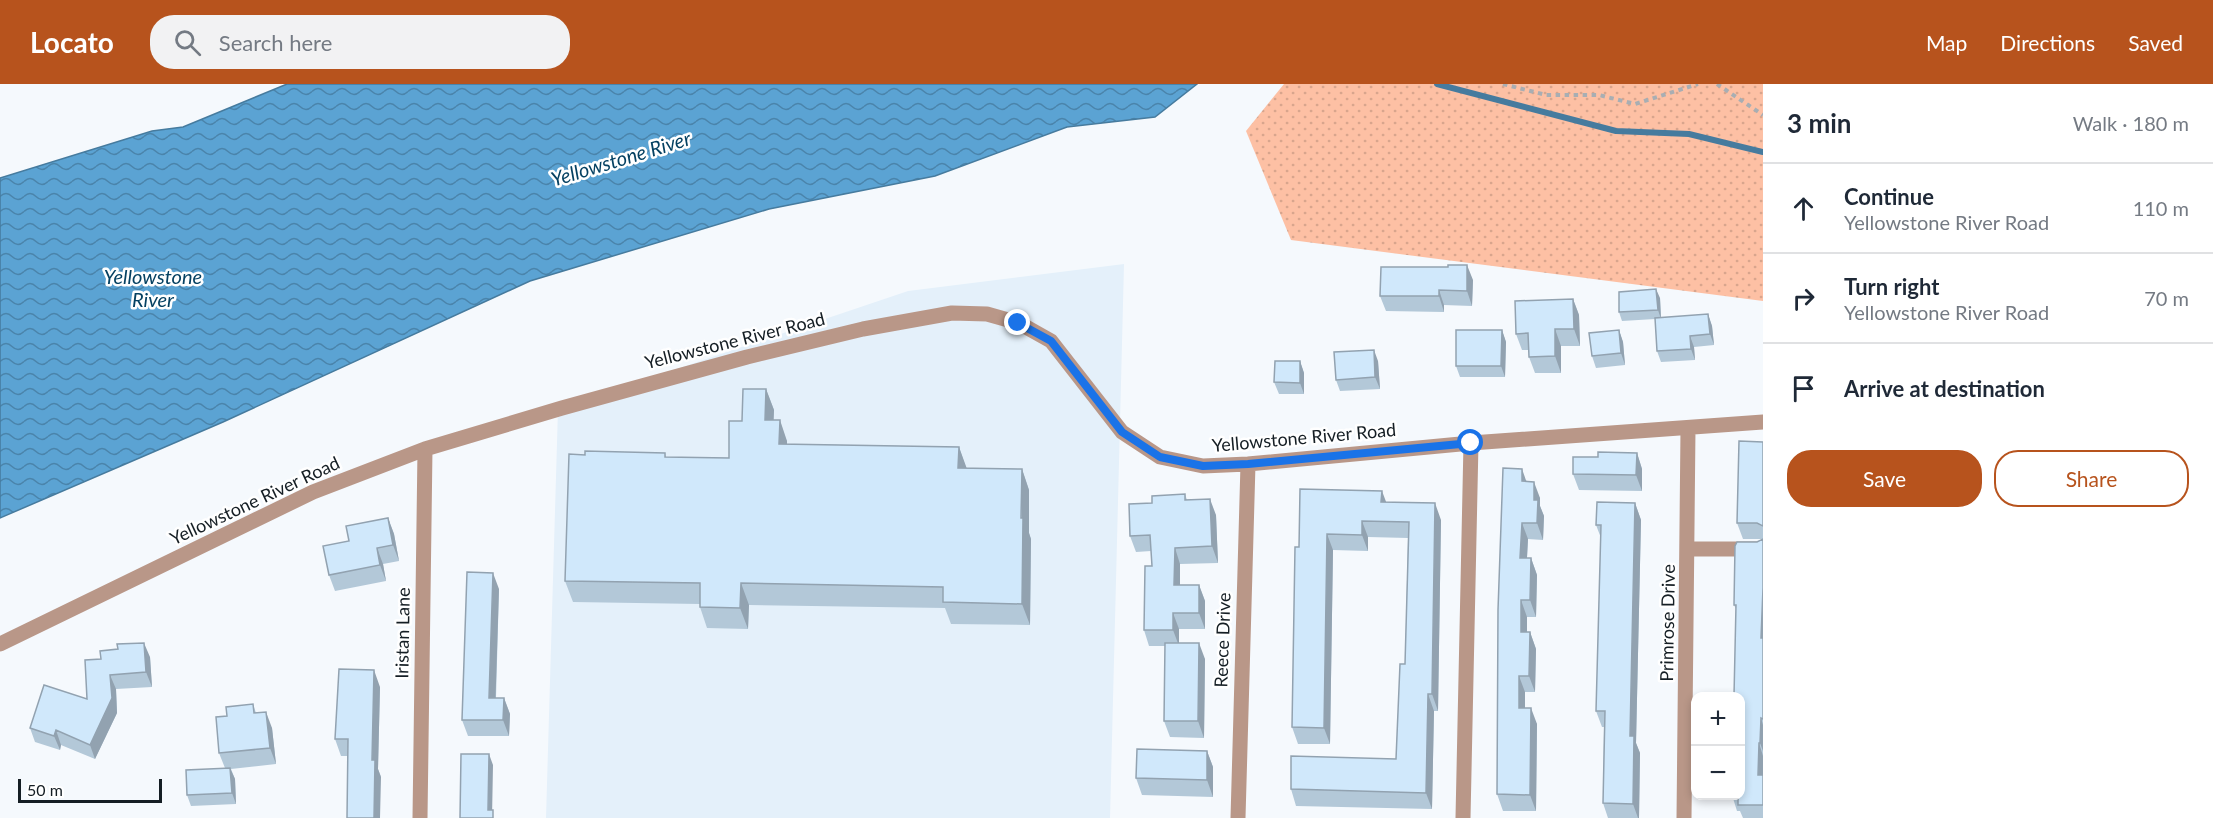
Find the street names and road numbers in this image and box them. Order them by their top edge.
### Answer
street label: Yellowstone River Road [642,307,827,373]
street label: Yellowstone River Road [1211,418,1397,456]
street label: Yellowstone River Road [166,451,343,549]
street label: Primrose Drive [1655,564,1679,682]
street label: Iristan Lane [390,587,414,679]
street label: Reece Drive [1209,592,1235,688]

